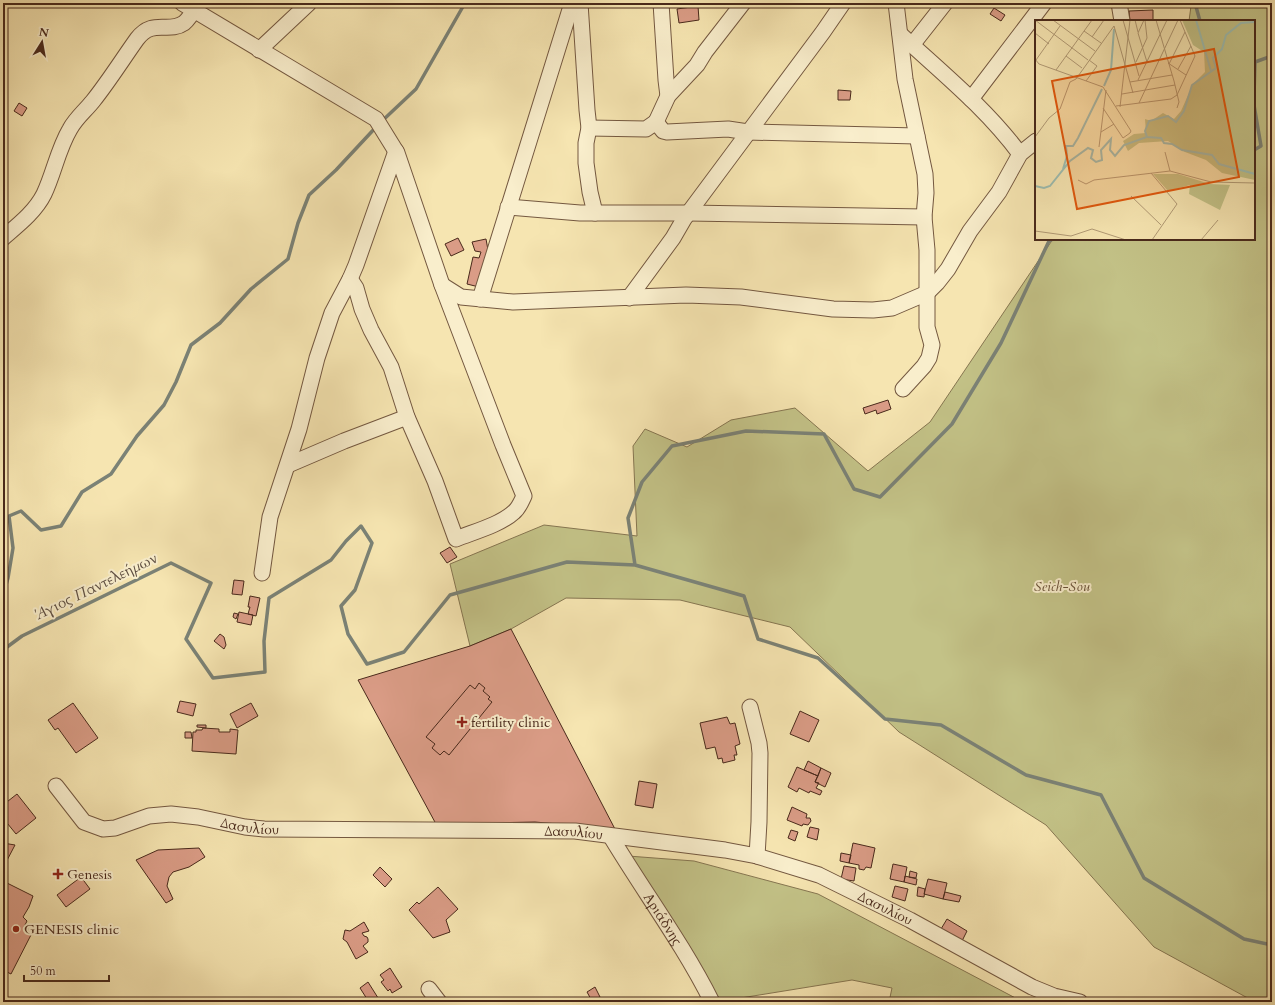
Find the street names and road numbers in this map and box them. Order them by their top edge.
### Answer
street label: Δασυλίου [219,813,279,839]
street label: Δασυλίου [544,821,604,844]
street label: Δασυλίου [855,886,916,929]
street label: Αριάδνης [639,889,687,949]

